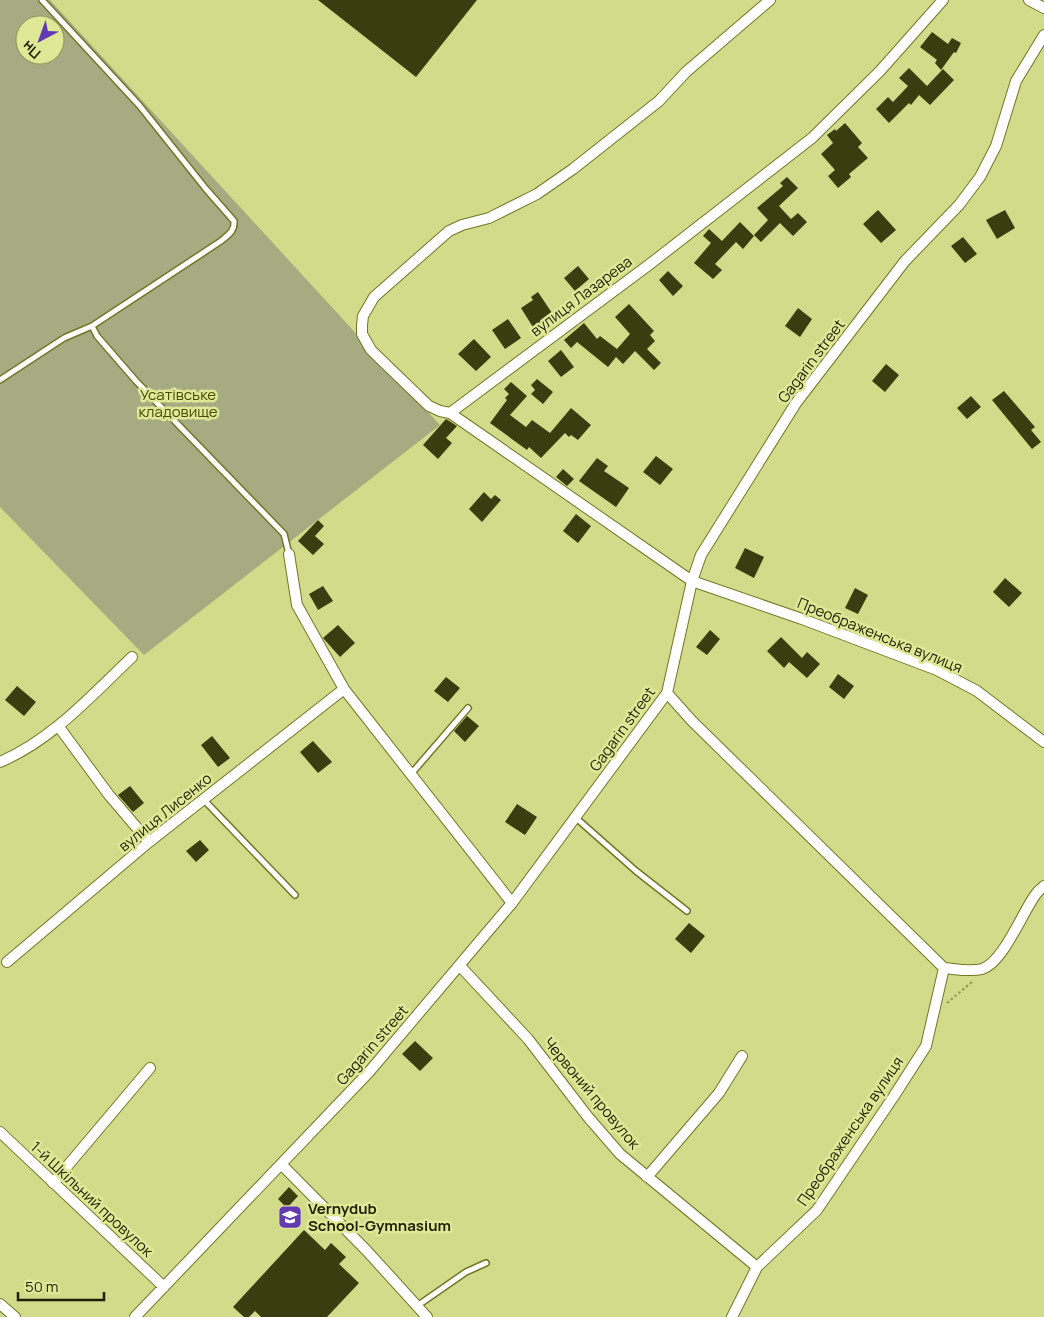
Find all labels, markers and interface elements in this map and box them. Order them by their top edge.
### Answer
north arrow [15,15,65,65]
text: Пн [18,37,44,64]
street label: вулиця Лазарева [526,251,636,341]
street label: Gagarin street [773,315,849,407]
park label: Усатівське кладовище [139,384,218,422]
street label: Преображенська вулиця [794,592,966,678]
street label: Gagarin street [584,683,660,775]
street label: вулиця Лисенко [114,768,216,856]
street label: Gagarin street [331,1001,413,1089]
street label: Червоний провулок [539,1033,645,1154]
street label: Преображенська вулиця [792,1052,908,1210]
street label: 1-й Шкільний провулок [26,1137,158,1262]
place label: Vernydub School-Gymnasium [308,1198,451,1236]
school or university icon: Vernydub School-Gymnasium [277,1204,303,1230]
scale bar [18,1270,104,1302]
text: 50 m [25,1276,59,1297]

